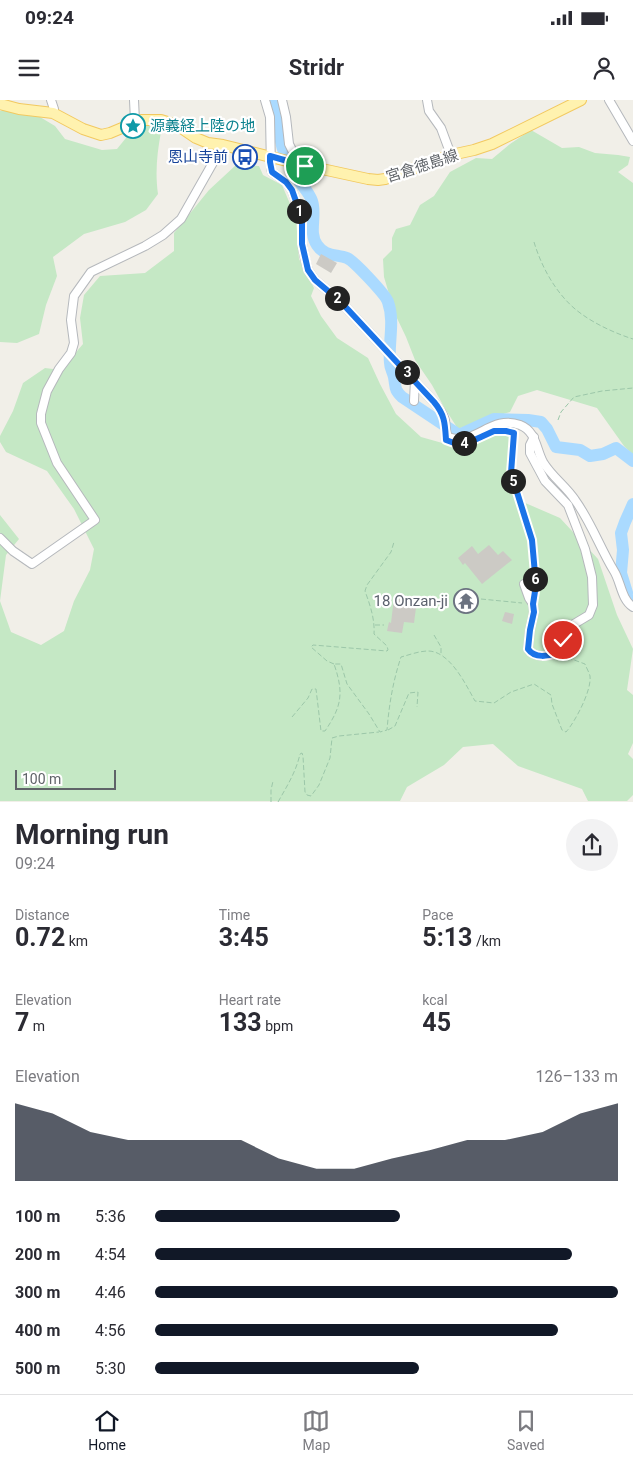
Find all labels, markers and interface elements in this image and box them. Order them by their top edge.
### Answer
text: 09:24 [25,6,74,29]
icon: menu [15,54,43,82]
icon: person [590,54,618,82]
text: Stridr [289,55,344,80]
place icon: 源義経上陸の地 [120,113,146,139]
place label: 源義経上陸の地 [150,117,255,135]
bus stop icon: 恩山寺前 [232,144,258,170]
pin [284,145,326,187]
street label: 宮倉徳島線 [384,146,460,186]
place label: 恩山寺前 [168,148,228,166]
icon: arrive [291,152,319,180]
pin: 1 [286,198,312,224]
text: 1 [295,203,304,219]
pin: 2 [324,286,350,310]
text: 2 [333,290,342,306]
pin: 3 [394,360,420,384]
text: 3 [403,364,412,380]
pin: 4 [452,430,476,456]
text: 4 [460,435,469,451]
pin: 5 [500,468,526,494]
text: 5 [509,473,518,489]
pin: 6 [522,566,548,592]
text: 6 [531,571,540,587]
temple icon: 18 Onzan-ji [453,588,479,614]
place label: 18 Onzan-ji [374,592,448,610]
pin [542,619,584,661]
icon: check [549,626,577,654]
scale bar [15,766,116,790]
text: 100 m [22,771,61,787]
text: Morning run [15,818,169,851]
button: share [566,819,618,871]
text: 09:24 [15,854,55,873]
text: Distance [15,907,70,923]
text: Time [219,907,250,923]
text: Pace [422,907,453,923]
text: 0.72 [15,923,65,952]
text: 3:45 [219,923,269,952]
text: 5:13 [422,923,472,952]
text: km [65,933,88,949]
text: /km [472,933,501,949]
text: Elevation [15,992,72,1008]
text: Heart rate [219,992,281,1008]
text: kcal [422,992,448,1008]
text: 7 [15,1008,29,1037]
text: 133 [219,1008,262,1037]
text: 45 [422,1008,451,1037]
text: m [29,1018,45,1034]
text: bpm [262,1018,293,1034]
text: Elevation [15,1067,80,1086]
text: 126–133 m [536,1067,618,1086]
text: 100 m [15,1207,60,1226]
text: 5:36 [95,1207,126,1226]
text: 200 m [15,1245,60,1264]
text: 4:54 [95,1245,126,1264]
text: 300 m [15,1283,60,1302]
text: 4:46 [95,1283,126,1302]
text: 400 m [15,1321,60,1340]
text: 4:56 [95,1321,126,1340]
text: 500 m [15,1359,60,1378]
text: 5:30 [95,1359,126,1378]
tab: Home [88,1407,126,1453]
tab: Map [302,1407,330,1453]
tab: Saved [507,1407,545,1453]

